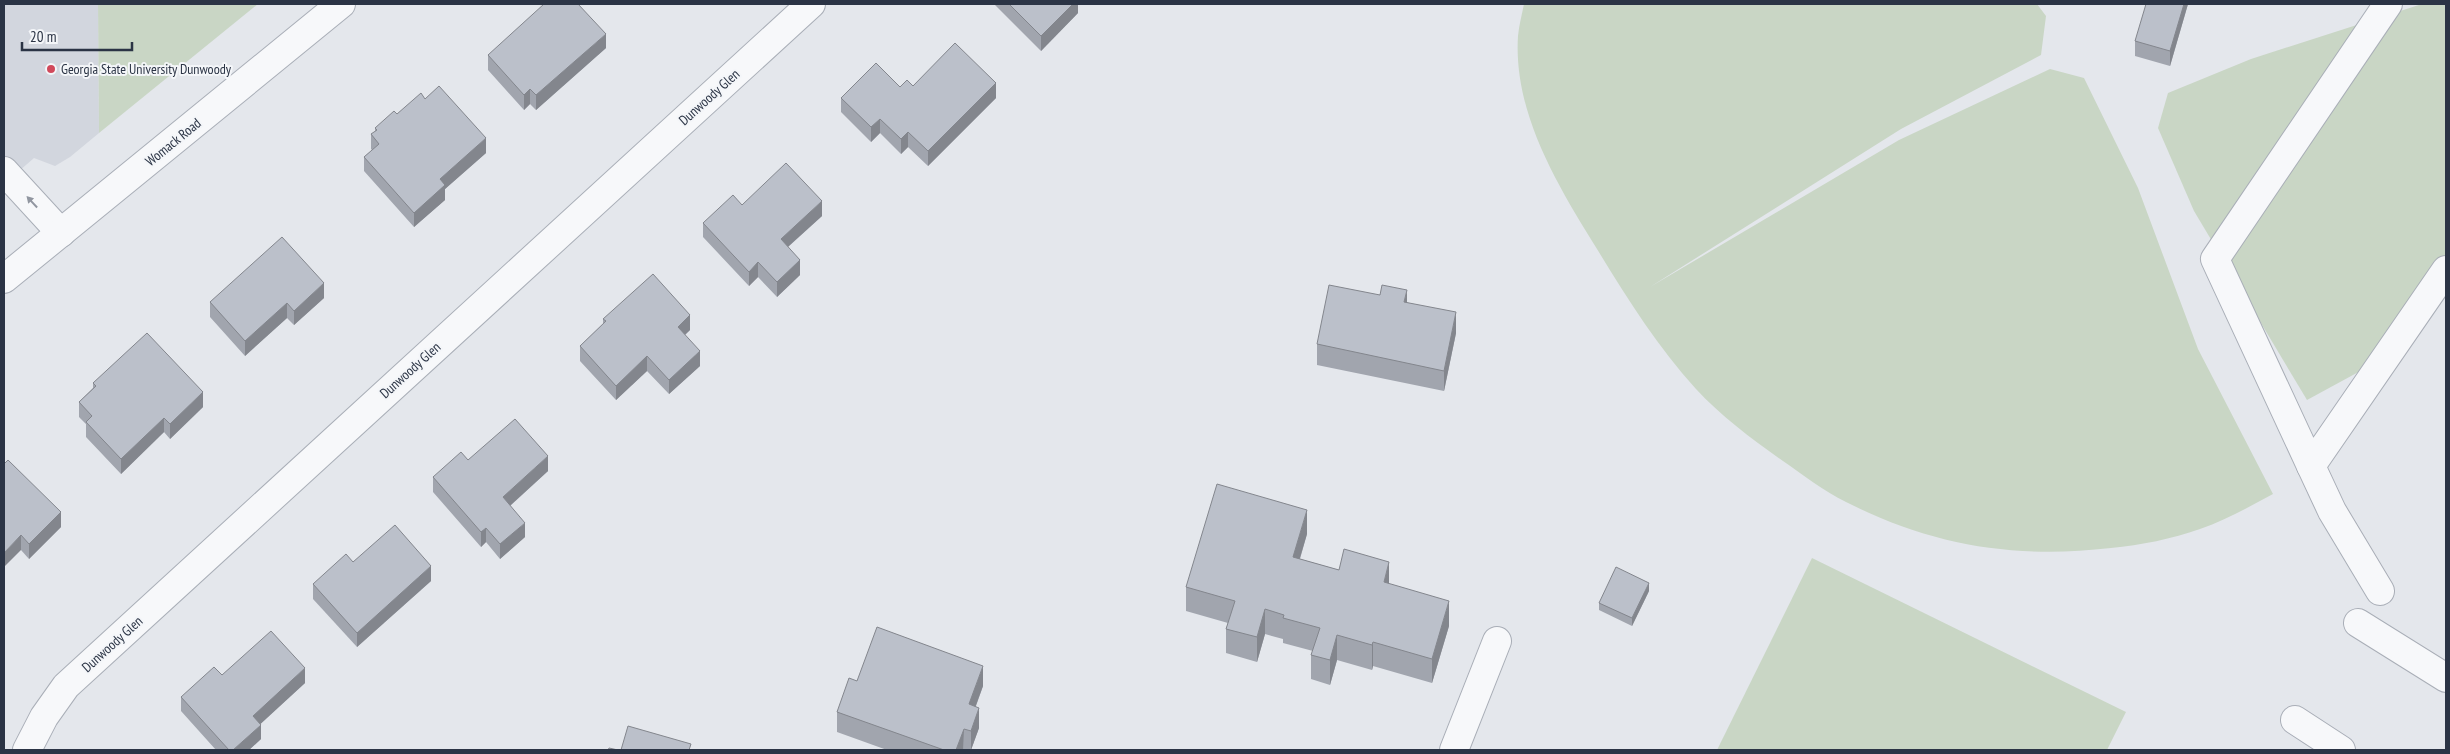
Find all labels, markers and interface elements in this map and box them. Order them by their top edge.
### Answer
scale bar [22,20,132,52]
text: 20 m [30,27,56,46]
place label: Georgia State University Dunwoody [61,60,232,78]
marker: Georgia State University Dunwoody [45,63,57,75]
street label: Dunwoody Glen [675,65,743,129]
street label: Womack Road [141,114,205,170]
one-way arrow [26,197,38,209]
street label: Dunwoody Glen [376,338,444,402]
street label: Dunwoody Glen [78,612,146,676]

